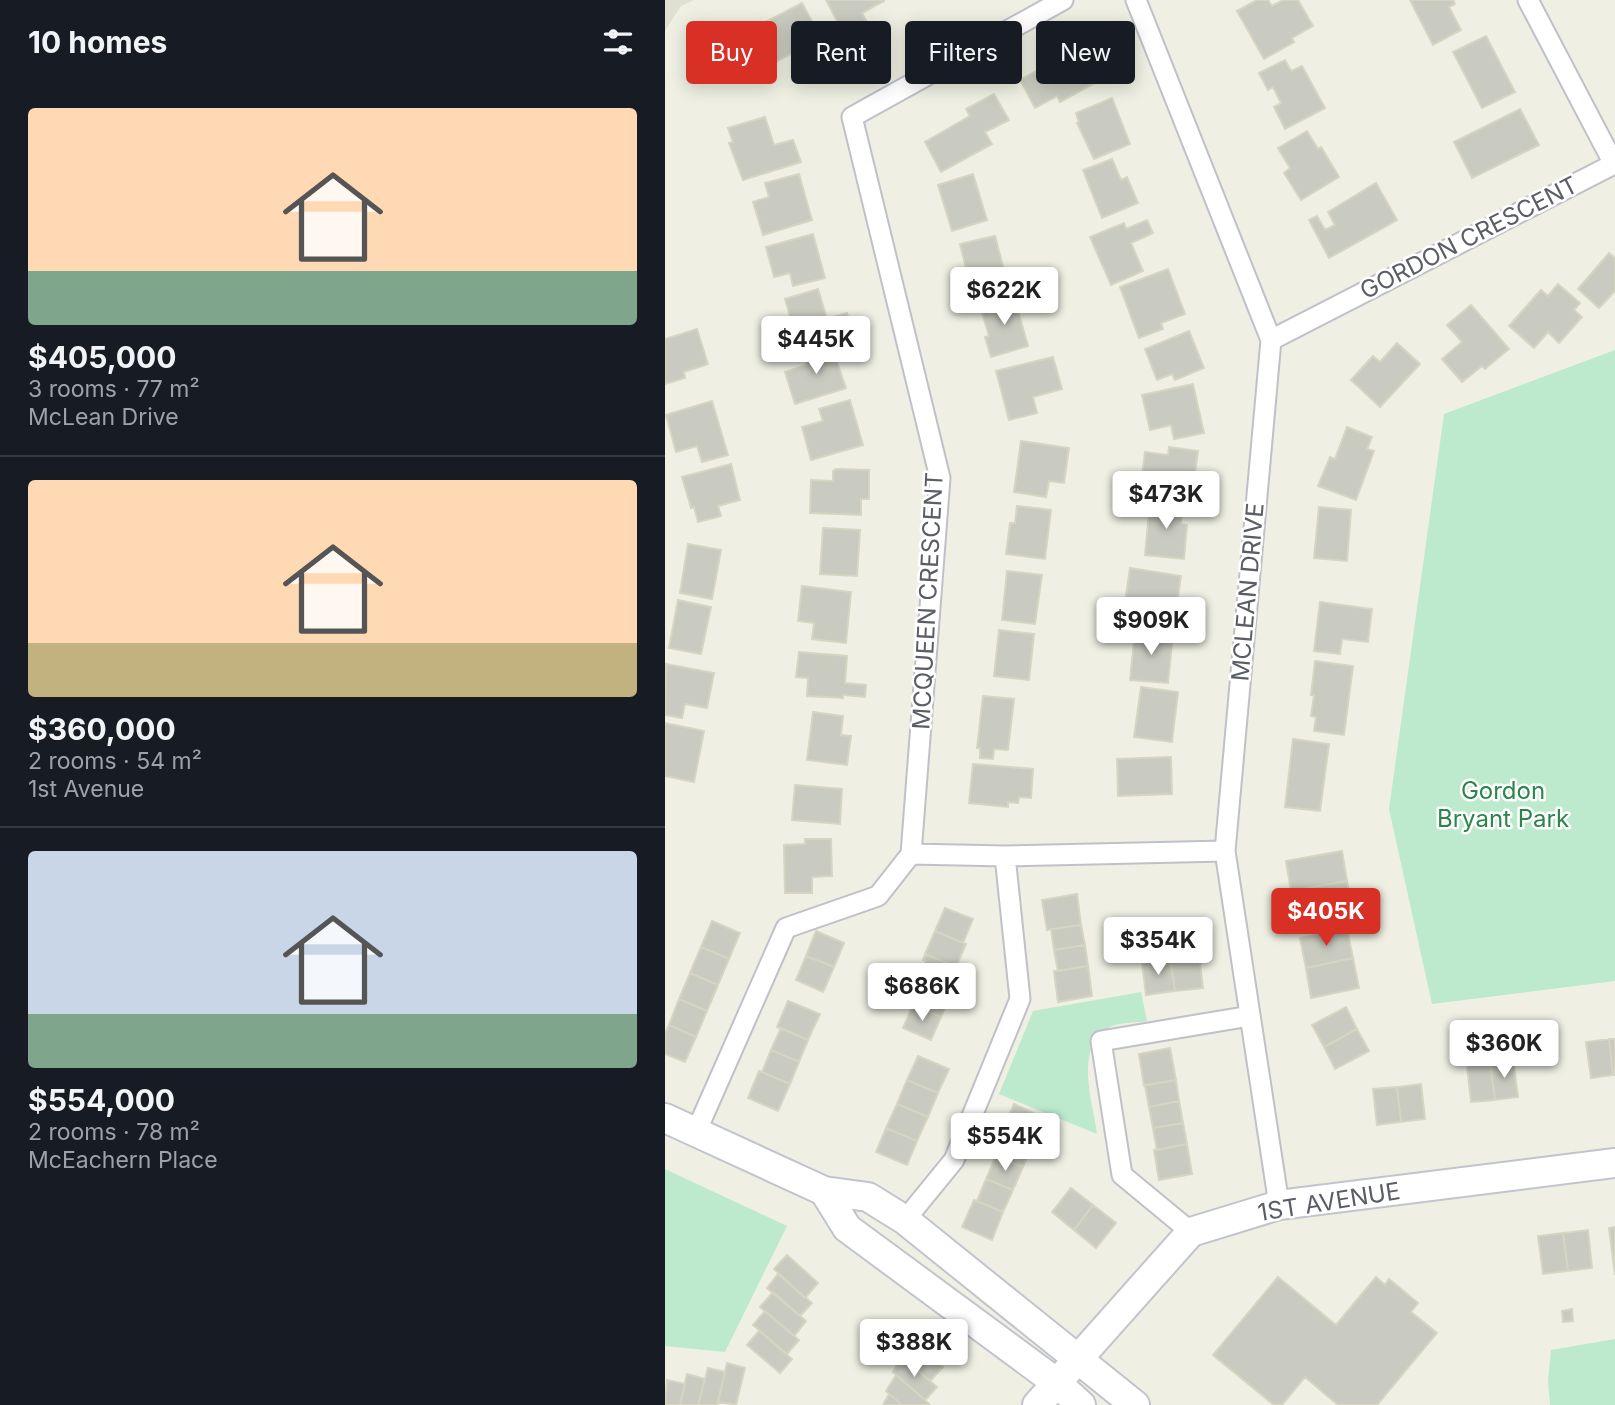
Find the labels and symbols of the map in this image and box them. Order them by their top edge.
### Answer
street label: GORDON CRESCENT [1355,170,1583,305]
pin: $622K [955,268,1053,327]
pin: $445K [767,316,865,376]
street label: MCQUEEN CRESCENT [906,472,949,730]
pin: $473K [1117,472,1215,531]
street label: MCLEAN DRIVE [1225,502,1270,682]
pin: $909K [1102,598,1200,657]
park label: Gordon Bryant Park [1437,776,1569,833]
pin: $405K [1277,888,1375,948]
pin: $354K [1109,918,1207,977]
pin: $686K [873,964,971,1023]
pin: $360K [1455,1020,1553,1080]
pin: $554K [956,1114,1054,1173]
street label: 1ST AVENUE [1256,1176,1402,1227]
pin: $388K [865,1320,963,1379]

